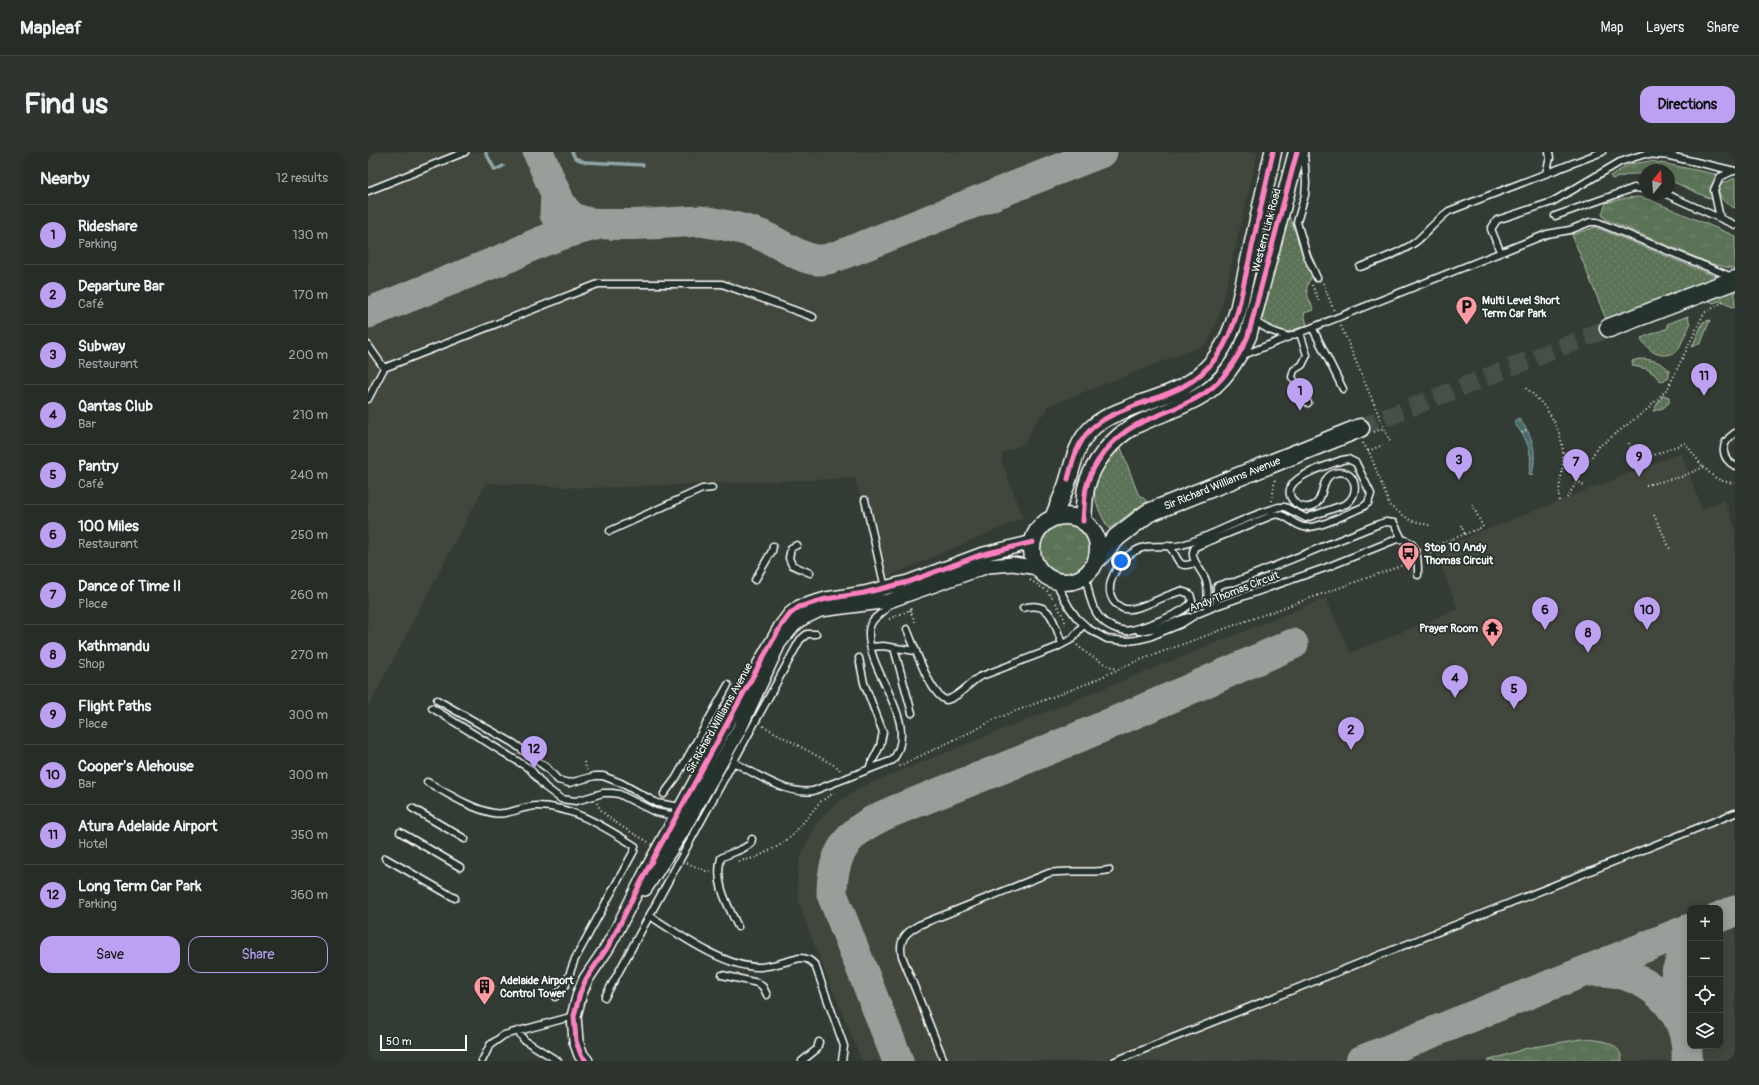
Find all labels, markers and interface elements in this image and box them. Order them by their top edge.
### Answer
text: Mapleaf [20,16,82,40]
text: Map [1601,19,1624,36]
text: Layers [1646,19,1684,36]
text: Share [1706,19,1739,36]
button: Directions [1640,86,1735,123]
text: Find us [24,87,108,122]
north arrow [1639,164,1675,200]
text: Nearby [40,168,89,189]
text: 12 results [276,170,328,186]
street label: Western Link Road [1249,187,1284,273]
text: Rideshare [78,217,137,236]
text: 1 [50,227,56,243]
text: 130 m [292,227,328,243]
text: Parking [78,236,117,252]
text: Departure Bar [78,277,164,296]
text: 2 [49,287,57,303]
text: 170 m [293,287,328,303]
parking icon: Multi Level Short Term Car Park [1453,293,1479,326]
place label: Multi Level Short Term Car Park [1481,294,1560,320]
text: Café [78,296,104,312]
text: Subway [78,337,125,356]
text: 3 [49,347,57,363]
text: 200 m [289,347,328,363]
text: Restaurant [78,356,138,372]
pin: 11 [1691,363,1717,396]
pin: 1 [1287,378,1313,411]
text: Qantas Club [78,397,153,416]
text: 4 [49,407,57,423]
text: 210 m [292,407,328,423]
text: Bar [78,416,96,432]
pin: 9 [1626,444,1652,477]
pin: 3 [1446,447,1472,480]
pin: 7 [1563,449,1589,482]
street label: Sir Richard Williams Avenue [1162,454,1283,513]
text: Pantry [78,457,118,476]
text: 5 [49,467,57,483]
text: 240 m [290,467,328,483]
text: Café [78,476,104,492]
text: 100 Miles [78,517,139,536]
text: 6 [49,527,57,543]
text: 250 m [290,527,328,543]
text: Restaurant [78,536,138,552]
bus stop icon: Stop 10 Andy Thomas Circuit [1396,540,1422,573]
place label: Stop 10 Andy Thomas Circuit [1423,541,1494,567]
your location [1111,551,1131,571]
street label: Andy Thomas Circuit [1187,568,1281,615]
text: Dance of Time II [78,577,181,596]
text: 7 [50,587,56,603]
text: 260 m [290,587,328,603]
text: Place [78,596,107,612]
pin: 6 [1532,597,1558,630]
pin: 10 [1634,597,1660,630]
temple icon: Prayer Room [1480,615,1506,648]
pin: 8 [1575,620,1601,653]
place label: Prayer Room [1419,622,1478,635]
text: Kathmandu [78,637,150,656]
text: 8 [50,647,56,663]
text: 270 m [291,647,328,663]
text: Shop [78,656,105,672]
street label: Sir Richard Williams Avenue [684,660,756,776]
pin: 4 [1442,665,1468,698]
pin: 5 [1501,676,1527,709]
text: Flight Paths [78,697,151,716]
text: 9 [50,707,56,723]
text: 300 m [289,707,328,723]
text: Place [78,716,107,732]
pin: 2 [1338,717,1364,750]
pin: 12 [521,736,547,769]
text: Cooper's Alehouse [78,757,194,776]
text: 10 [46,767,60,783]
text: 300 m [289,767,328,783]
text: Bar [78,776,96,792]
text: Atura Adelaide Airport [78,817,217,836]
text: 11 [48,827,58,843]
text: 350 m [290,827,328,843]
text: Hotel [78,836,108,852]
text: Long Term Car Park [78,877,202,896]
text: 12 [47,887,59,903]
text: 360 m [290,887,328,903]
text: Parking [78,896,117,912]
map controls [1687,905,1723,1049]
button: + [1687,905,1723,941]
button: Save [40,936,180,973]
button: Share [188,936,328,973]
button: − [1687,941,1723,977]
building icon: Adelaide Airport Control Tower [472,973,498,1006]
place label: Adelaide Airport Control Tower [500,974,574,1000]
button: locate [1687,977,1723,1013]
button: layers [1687,1013,1723,1049]
scale bar [380,1033,467,1052]
text: 50 m [386,1035,412,1048]

